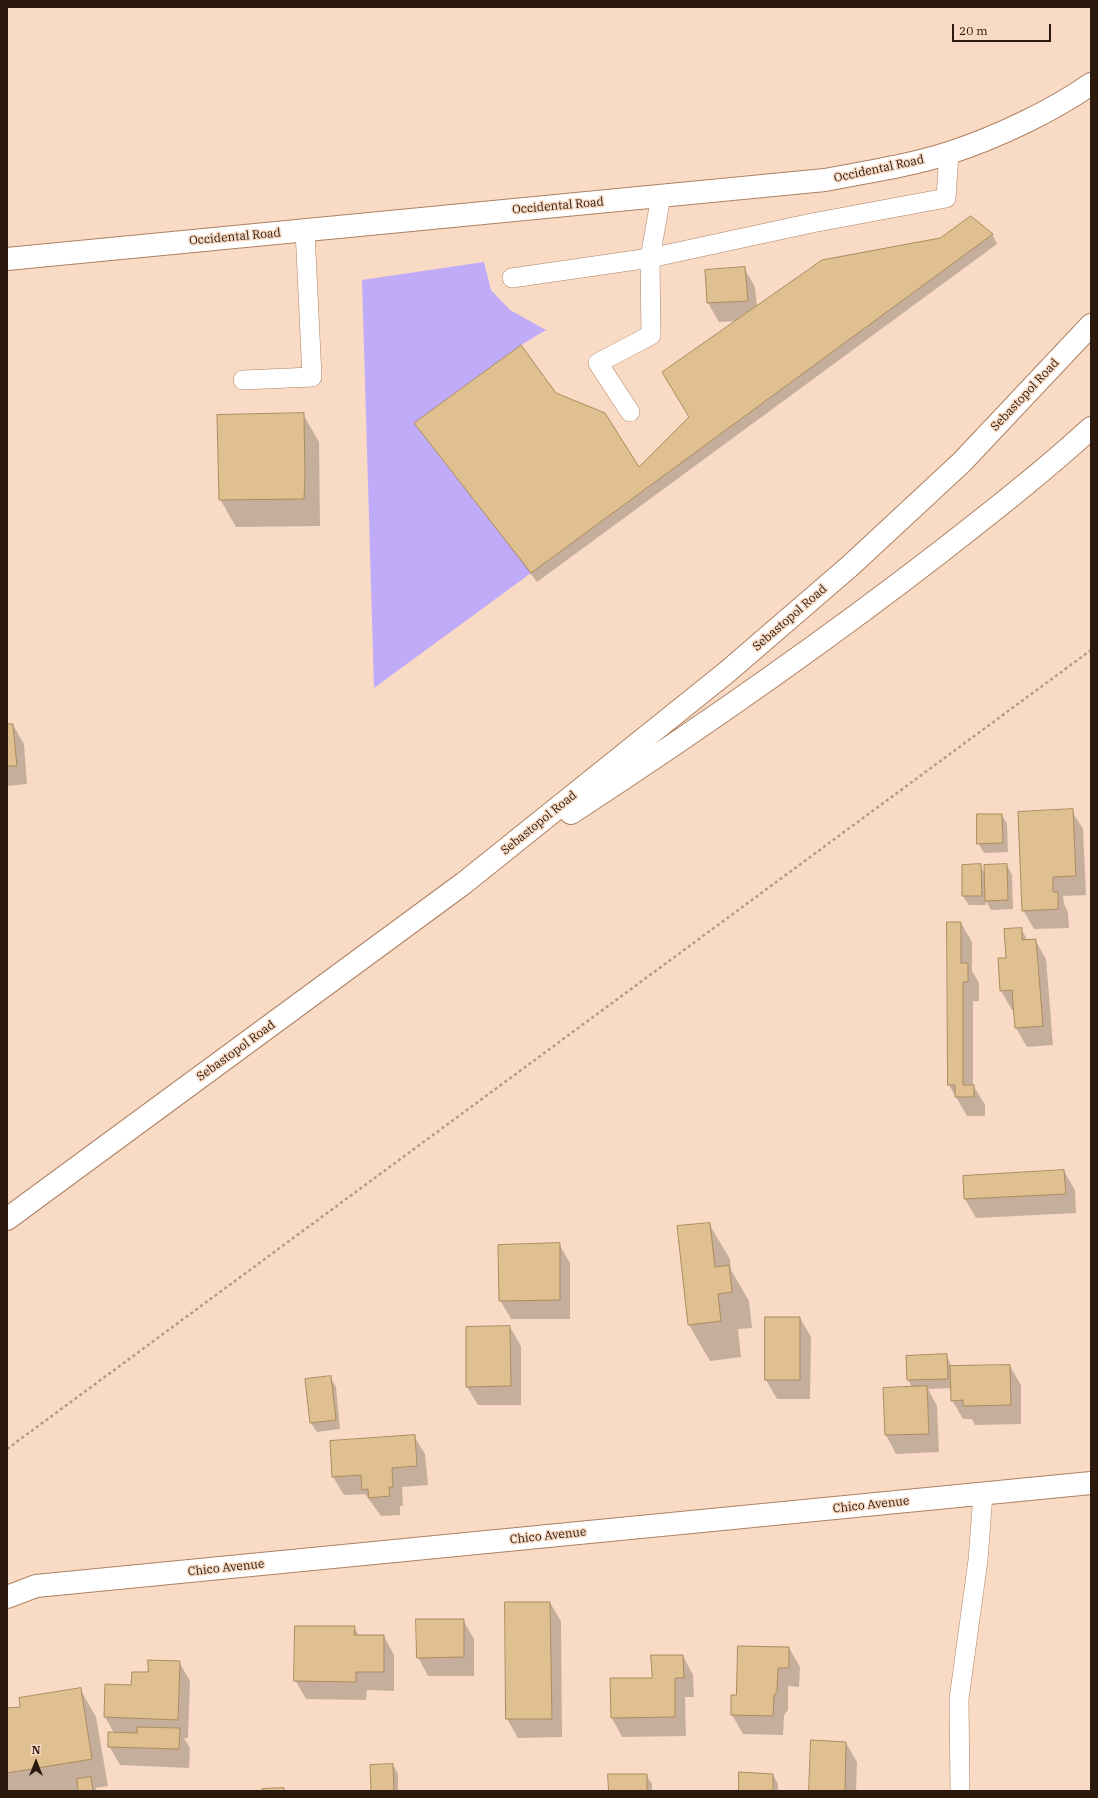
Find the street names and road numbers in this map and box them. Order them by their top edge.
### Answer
street label: Occidental Road [833,152,925,186]
street label: Occidental Road [512,195,604,217]
street label: Occidental Road [189,226,281,248]
street label: Sebastopol Road [988,356,1062,434]
street label: Sebastopol Road [750,582,830,654]
street label: Sebastopol Road [498,788,580,858]
street label: Sebastopol Road [194,1018,278,1084]
street label: Chico Avenue [832,1494,910,1516]
street label: Chico Avenue [509,1525,587,1547]
street label: Chico Avenue [187,1557,265,1579]

